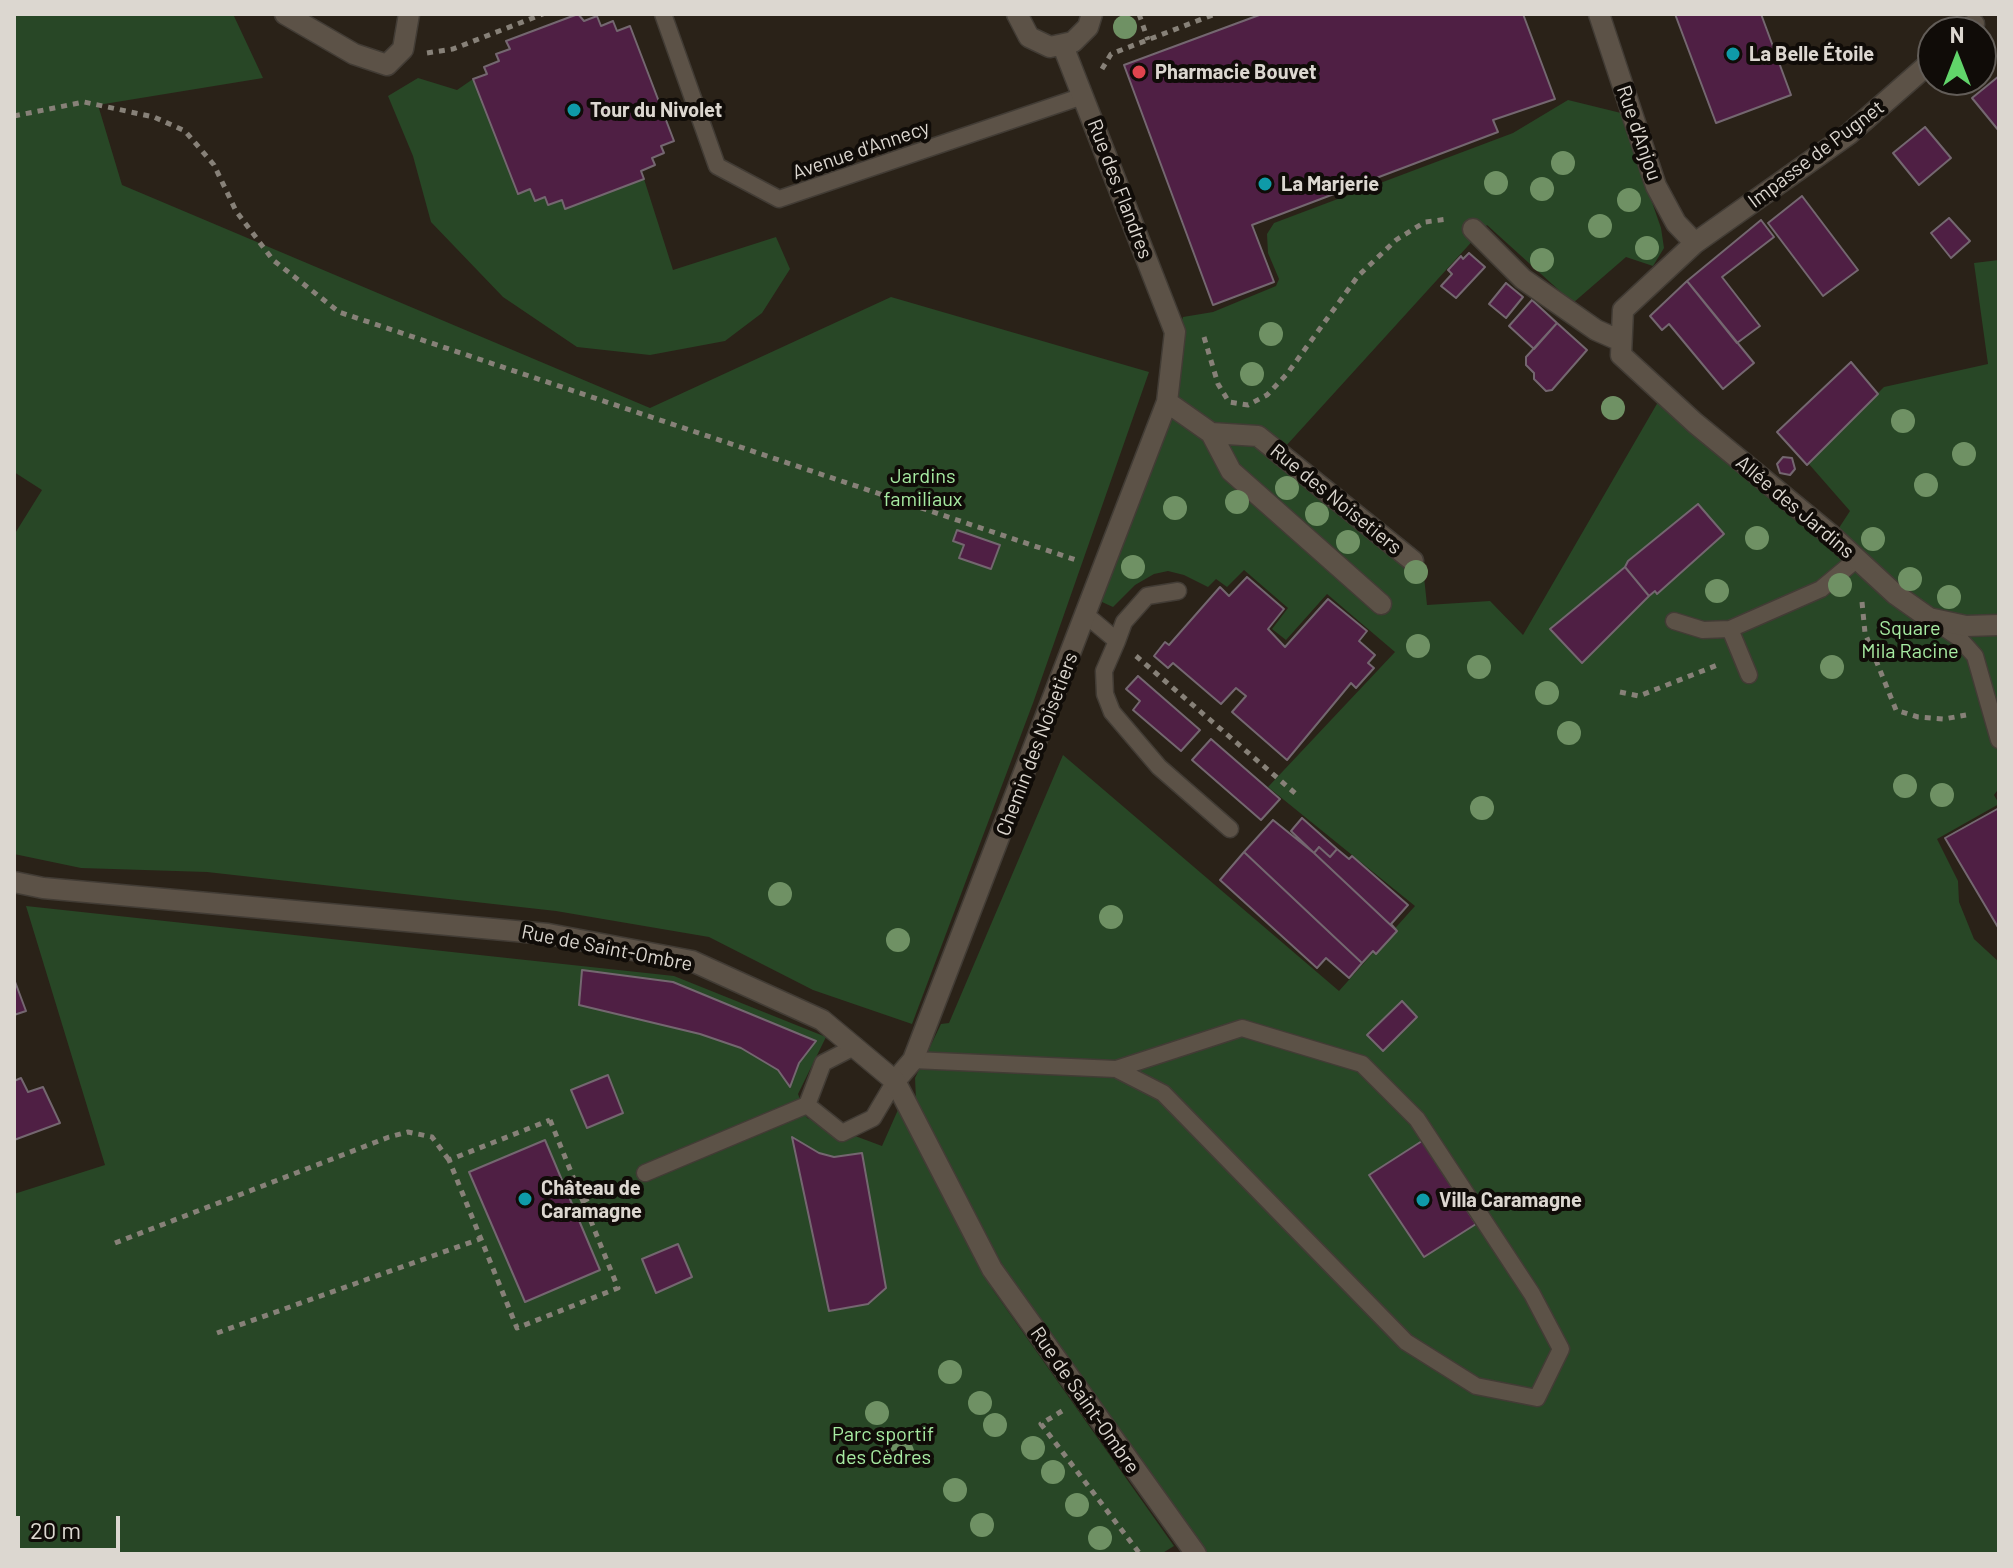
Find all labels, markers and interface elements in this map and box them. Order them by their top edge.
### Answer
north arrow [1917,16,1997,96]
text: N [1950,21,1964,47]
place label: La Belle Étoile [1749,42,1874,66]
marker: La Belle Étoile [1724,45,1742,63]
place label: Pharmacie Bouvet [1155,60,1317,84]
marker: Pharmacie Bouvet [1130,63,1148,81]
street label: Rue d'Anjou [1611,82,1667,184]
street label: Impasse de Pugnet [1743,95,1889,213]
place label: Tour du Nivolet [590,98,722,122]
marker: Tour du Nivolet [565,101,583,119]
street label: Avenue d'Annecy [789,115,933,185]
street label: Rue des Flandres [1082,116,1158,262]
place label: La Marjerie [1281,172,1379,196]
marker: La Marjerie [1256,175,1274,193]
street label: Rue des Noisetiers [1265,439,1407,559]
street label: Allée des Jardins [1731,451,1859,563]
park label: Jardins familiaux [884,464,962,511]
park label: Square Mila Racine [1861,616,1959,663]
street label: Chemin des Noisetiers [991,649,1083,839]
street label: Rue de Saint-Ombre [520,920,694,976]
place label: Château de Caramagne [541,1176,642,1223]
place label: Villa Caramagne [1439,1188,1582,1212]
marker: Château de Caramagne [516,1190,534,1208]
marker: Villa Caramagne [1414,1191,1432,1209]
street label: Rue de Saint-Ombre [1025,1322,1145,1478]
park label: Parc sportif des Cèdres [832,1422,934,1469]
scale bar [20,1500,124,1550]
text: 20 m [30,1515,81,1544]

